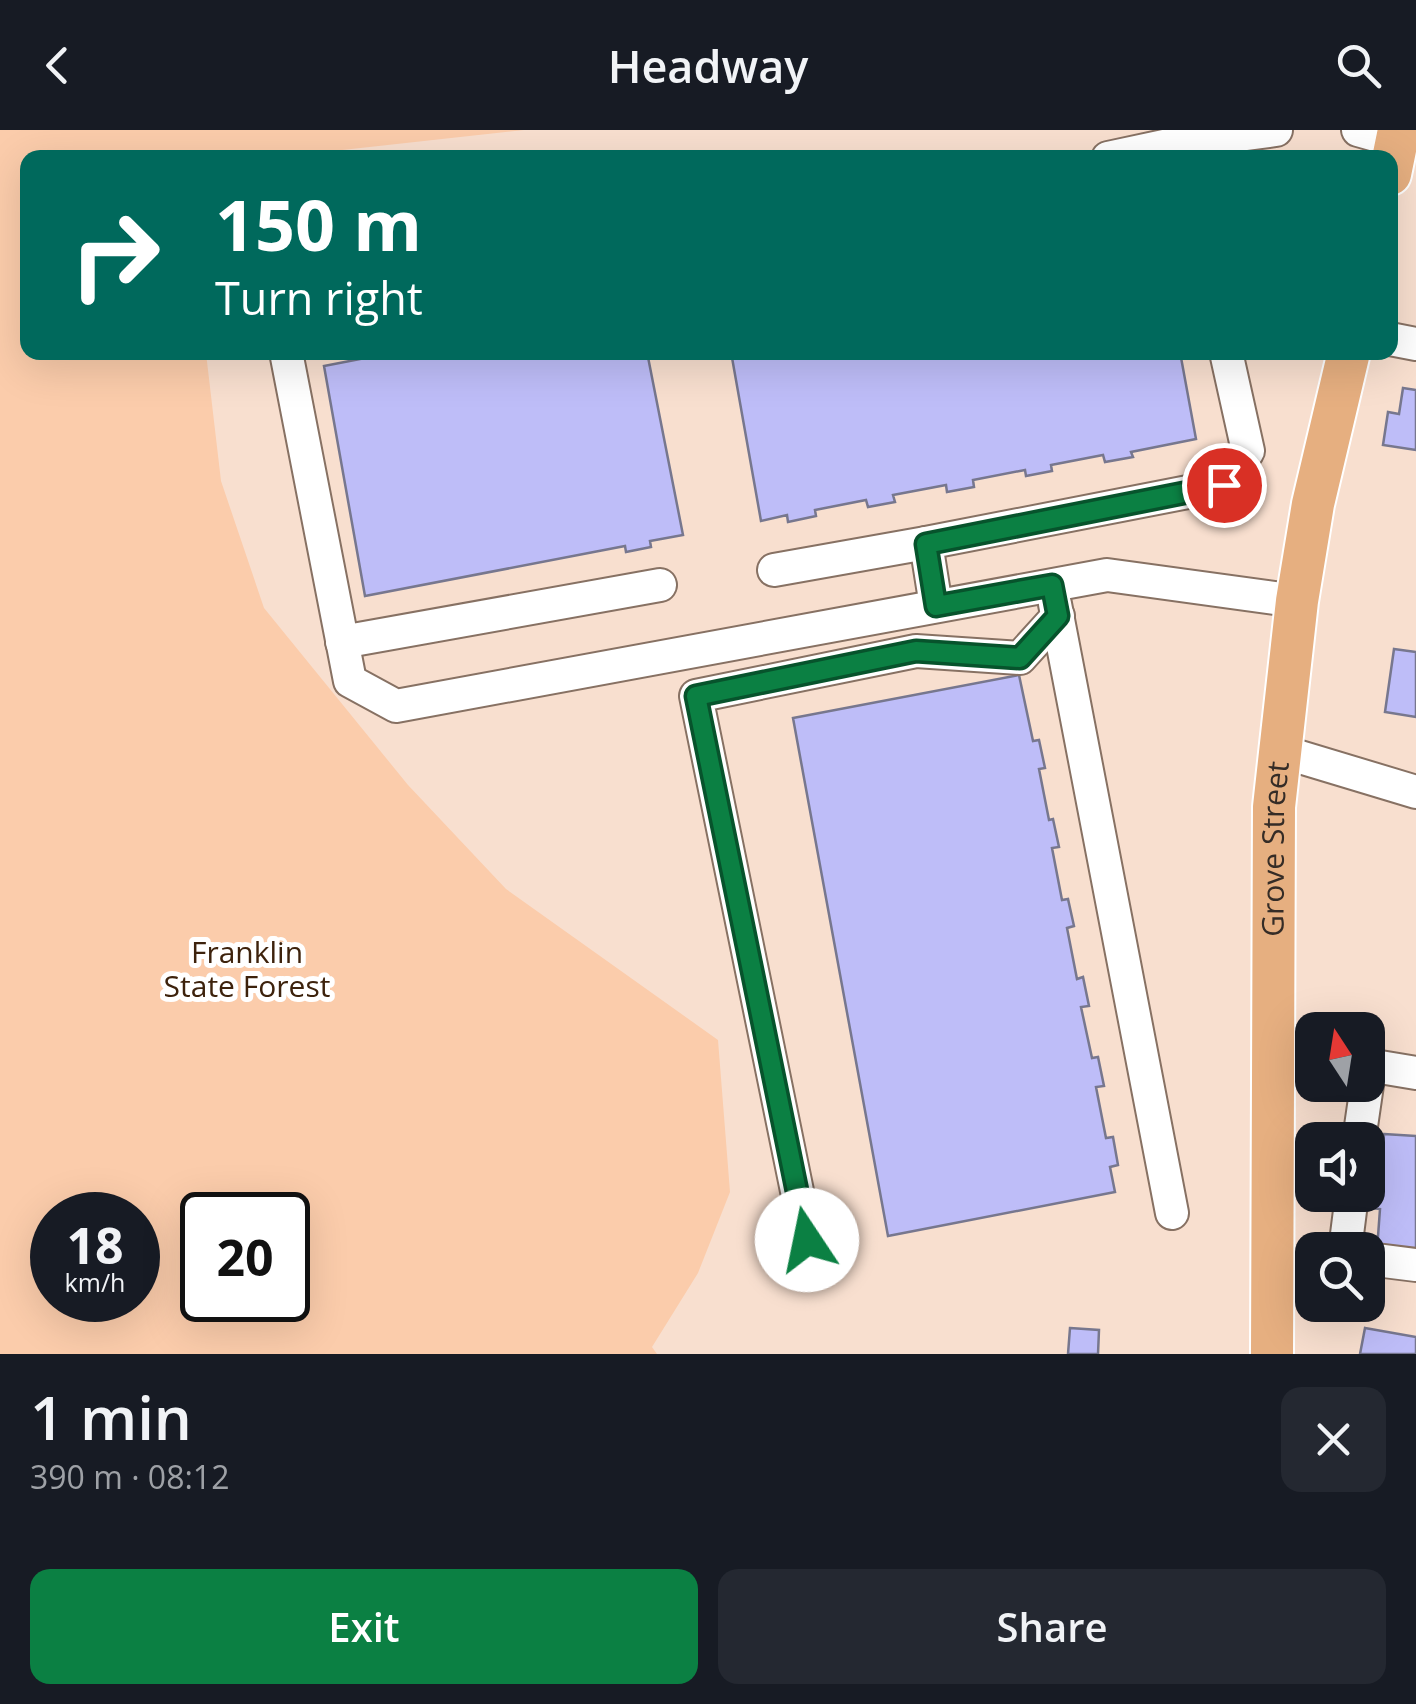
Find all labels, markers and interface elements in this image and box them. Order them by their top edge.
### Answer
text: Headway [608,35,808,96]
icon: back [30,38,85,93]
icon: search [1331,38,1386,93]
text: 150 m [215,176,422,272]
icon: right [50,190,180,320]
text: Turn right [215,267,423,328]
pin [1182,443,1267,528]
icon: arrive [1197,458,1252,513]
street label: Grove Street [1252,759,1298,937]
park label: Franklin State Forest [164,931,330,1006]
north arrow [1295,1012,1385,1102]
map controls [1295,1012,1385,1322]
button: sound [1295,1122,1385,1212]
position arrow [755,1188,859,1292]
speed limit sign: 20 [180,1192,310,1322]
text: 18 [66,1211,124,1279]
button: search [1295,1232,1385,1322]
text: km/h [65,1265,125,1299]
text: 1 min [30,1376,192,1458]
button: close [1281,1387,1386,1492]
text: 390 m · 08:12 [30,1455,229,1498]
button: Exit [30,1569,698,1684]
button: Share [718,1569,1386,1684]

